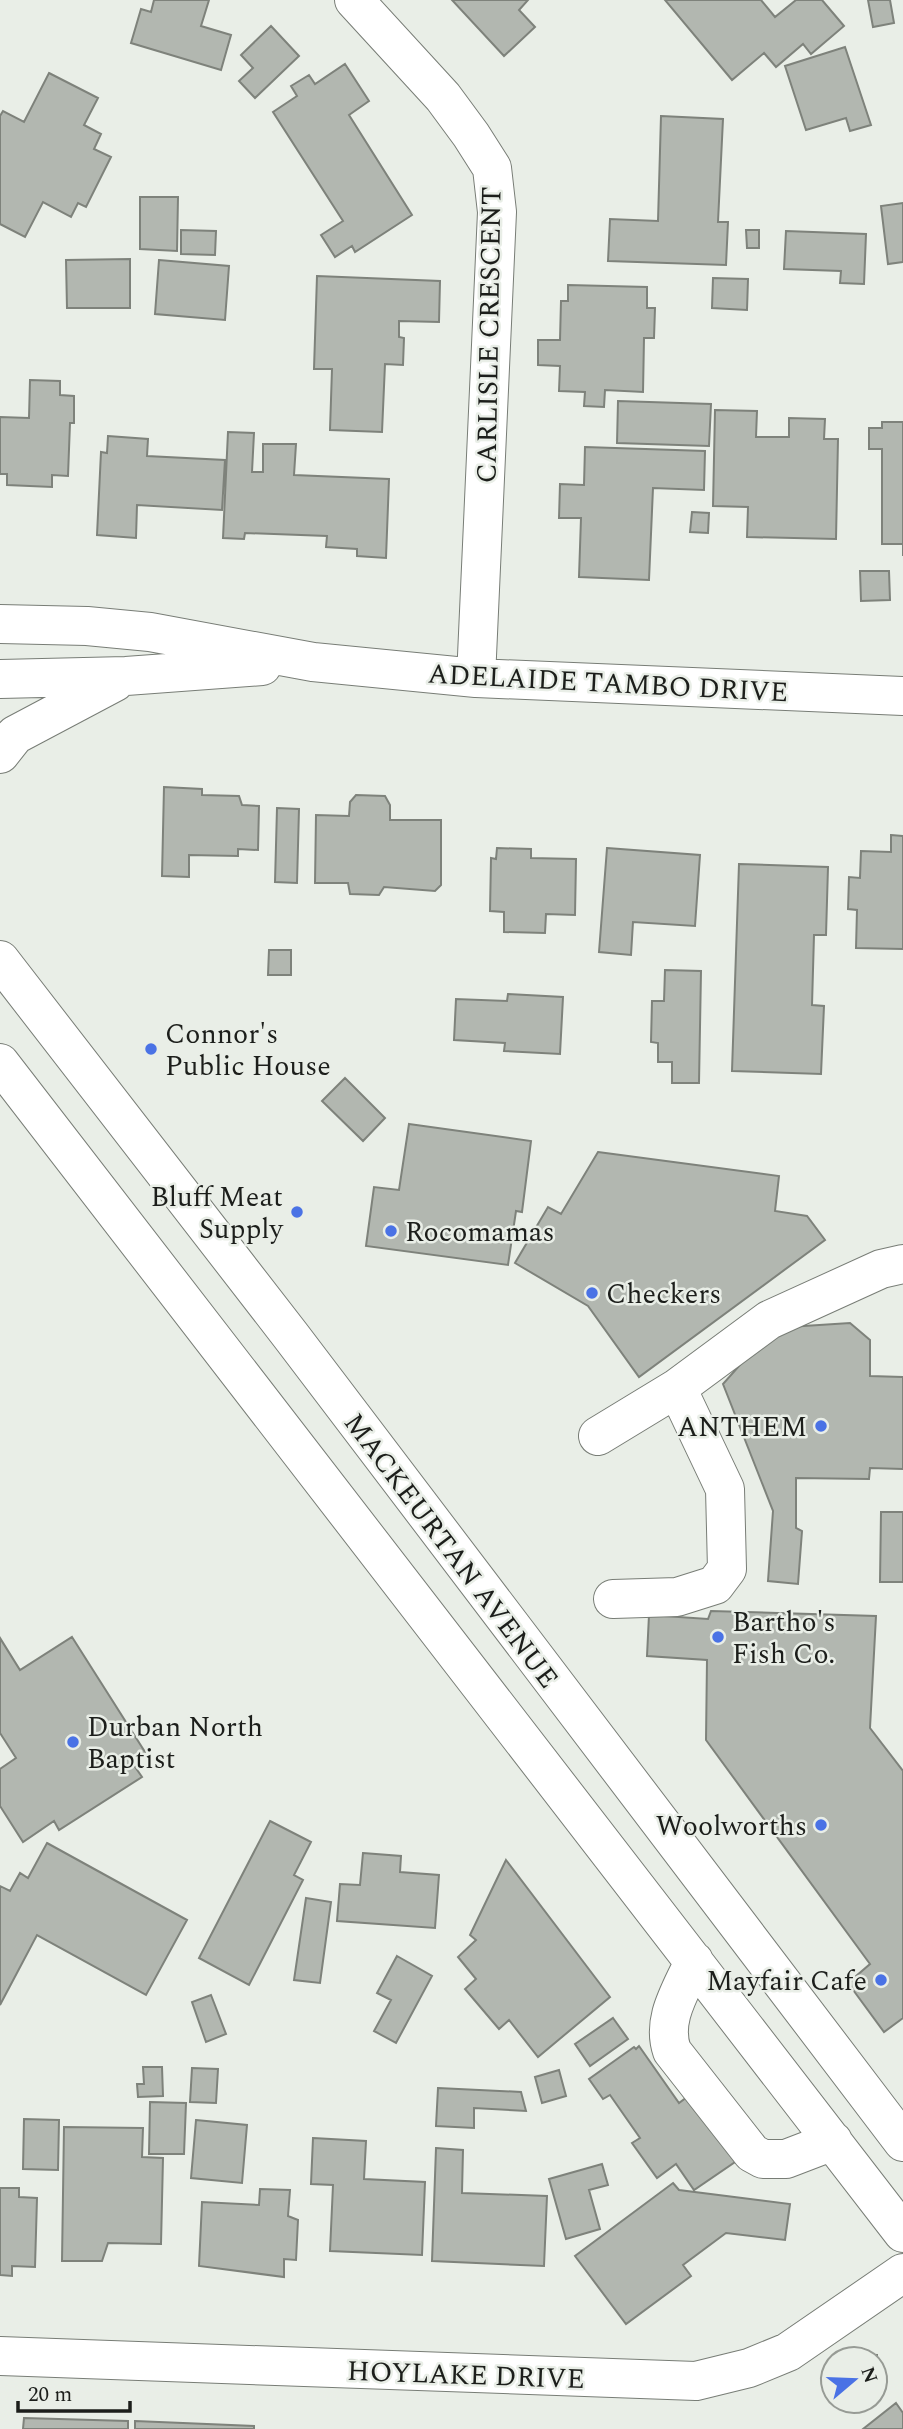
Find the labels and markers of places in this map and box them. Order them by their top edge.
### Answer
place label: Connor's Public House [165,1013,331,1088]
marker: Connor's Public House [143,1041,159,1057]
place label: Bluff Meat Supply [151,1176,285,1251]
marker: Bluff Meat Supply [289,1204,305,1220]
place label: Rocomamas [405,1211,555,1254]
marker: Rocomamas [383,1223,399,1239]
place label: Checkers [606,1273,721,1316]
marker: Checkers [584,1285,600,1301]
place label: ANTHEM [677,1406,807,1449]
marker: ANTHEM [813,1418,829,1434]
place label: Bartho's Fish Co. [732,1601,836,1676]
marker: Bartho's Fish Co. [710,1629,726,1645]
place label: Durban North Baptist [87,1706,263,1781]
marker: Durban North Baptist [65,1734,81,1750]
place label: Woolworths [656,1805,807,1848]
marker: Woolworths [813,1817,829,1833]
place label: Mayfair Cafe [706,1960,867,2003]
marker: Mayfair Cafe [873,1972,889,1988]

